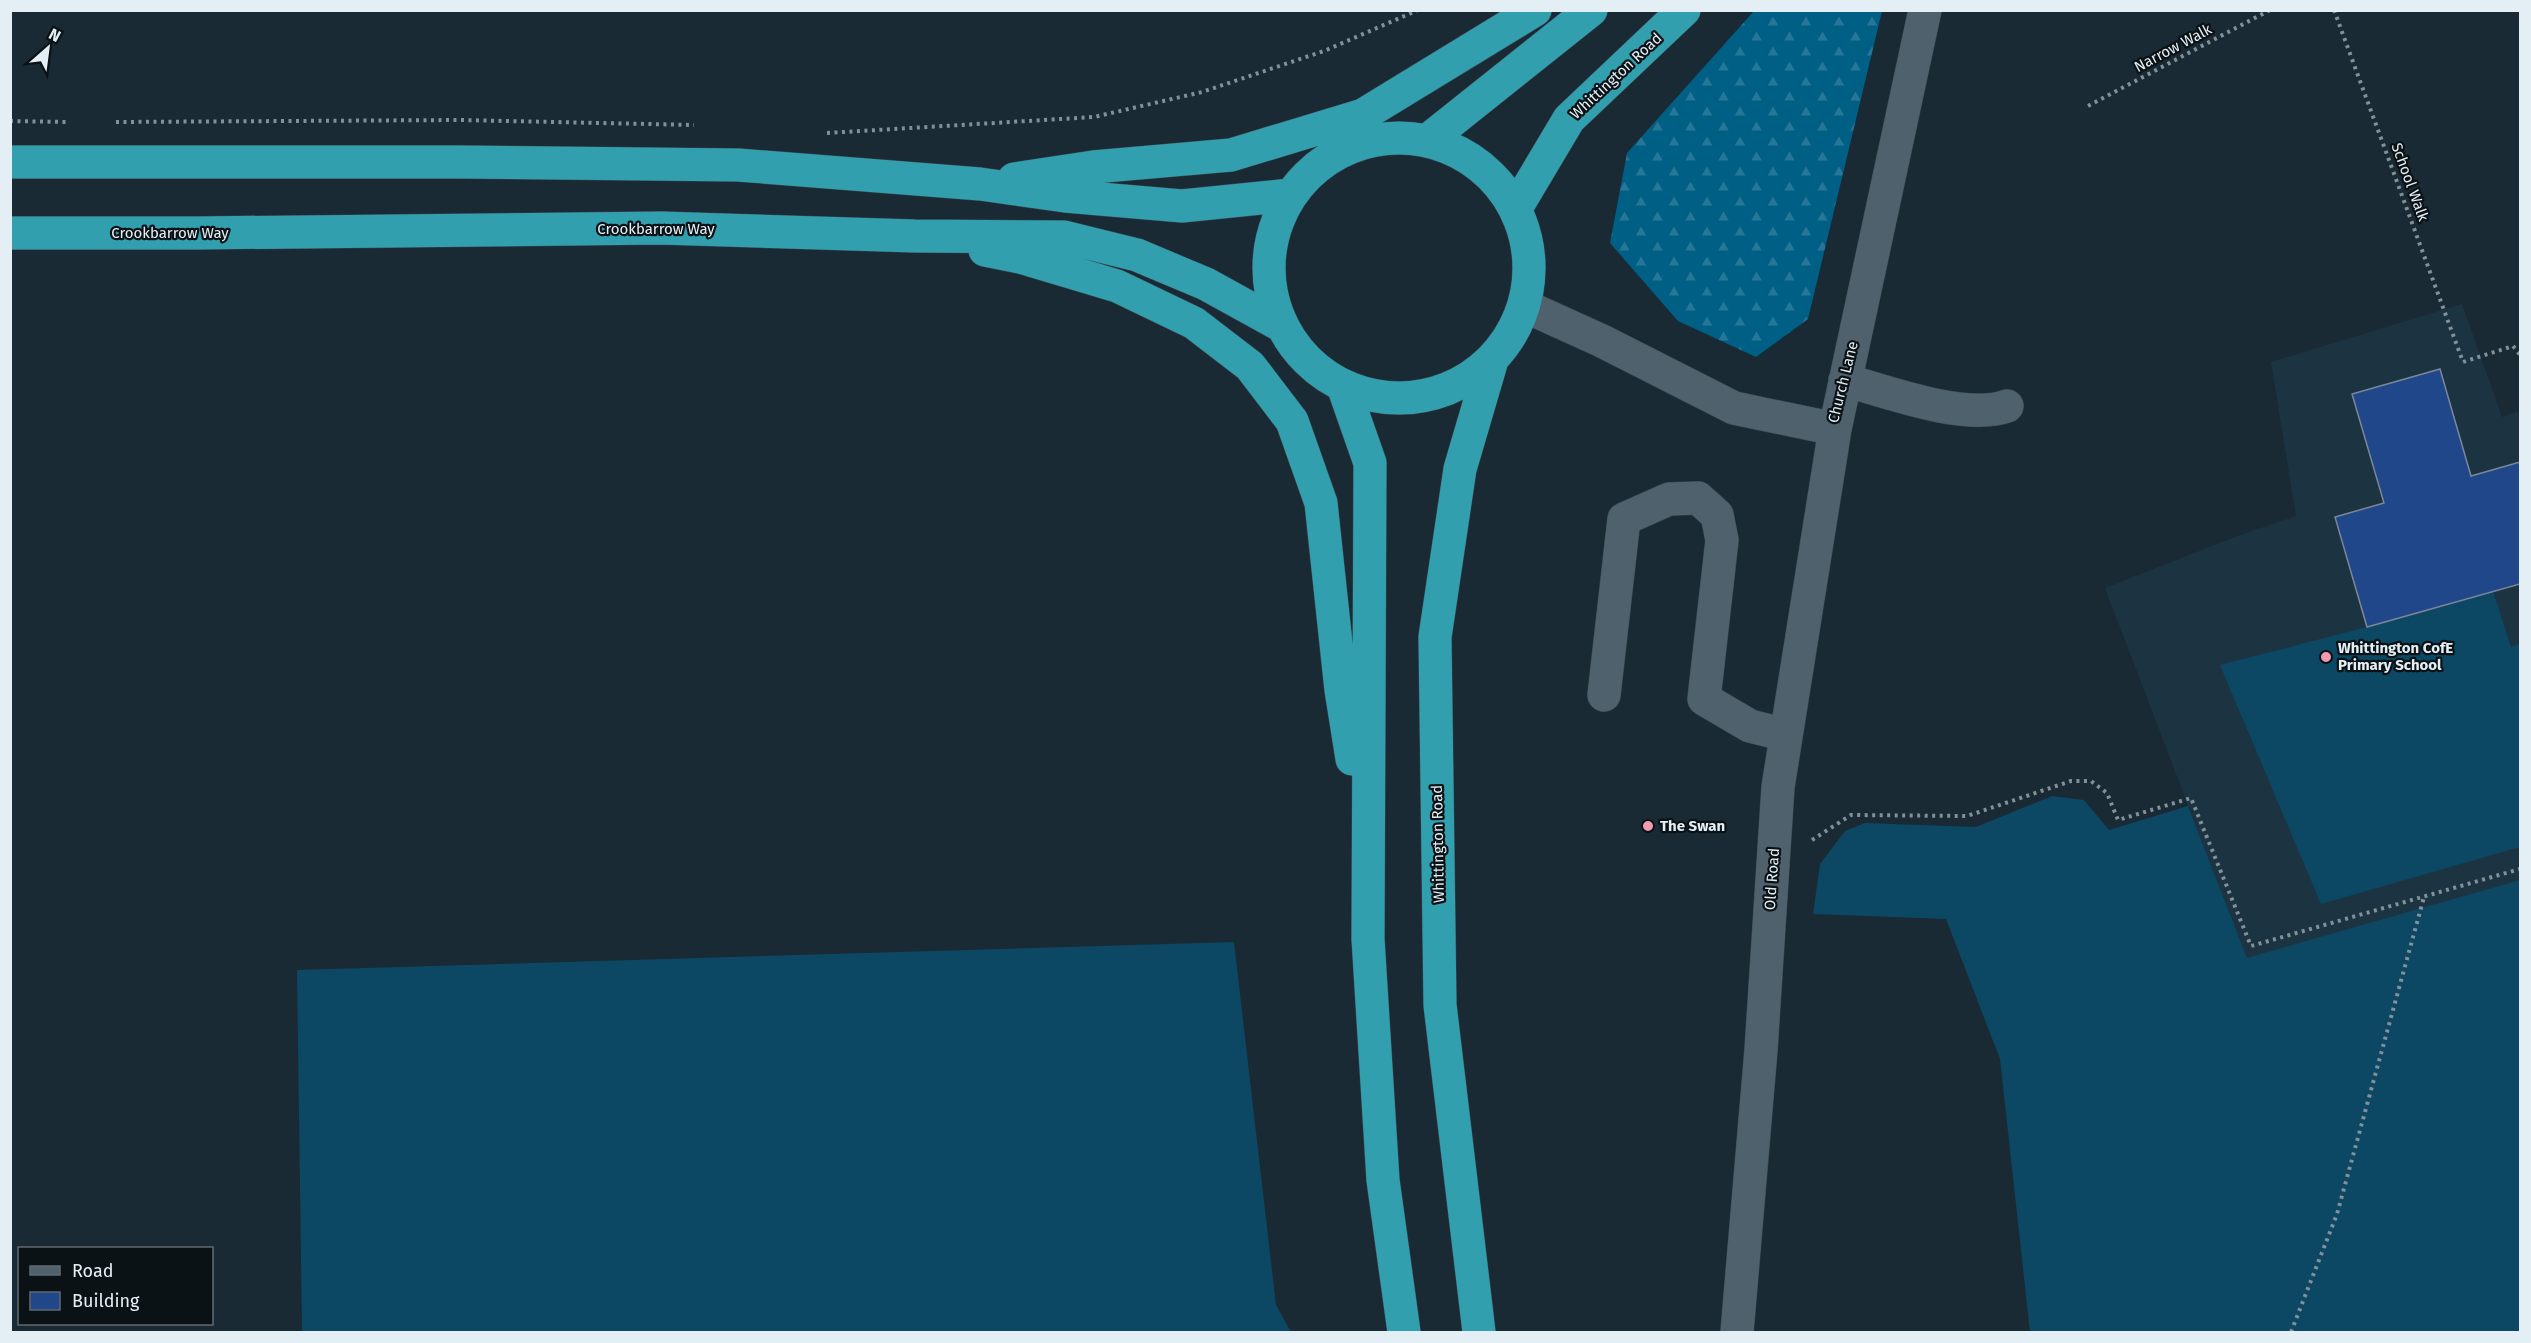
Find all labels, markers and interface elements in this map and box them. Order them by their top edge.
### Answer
north arrow [18,18,78,78]
street label: Narrow Walk [2131,20,2215,76]
text: N [46,24,64,46]
street label: Whittington Road [1567,29,1665,123]
street label: School Walk [2388,140,2433,224]
street label: Crookbarrow Way [597,220,715,238]
street label: Crookbarrow Way [111,224,229,242]
street label: Church Lane [1824,339,1862,425]
place label: Whittington CofE Primary School [2338,639,2453,674]
marker: Whittington CofE Primary School [2319,650,2333,664]
street label: Whittington Road [1428,785,1448,903]
place label: The Swan [1660,817,1725,835]
marker: The Swan [1641,819,1655,833]
street label: Old Road [1761,847,1783,911]
legend [18,1247,213,1325]
text: Road [72,1260,114,1282]
text: Building [72,1290,140,1312]

